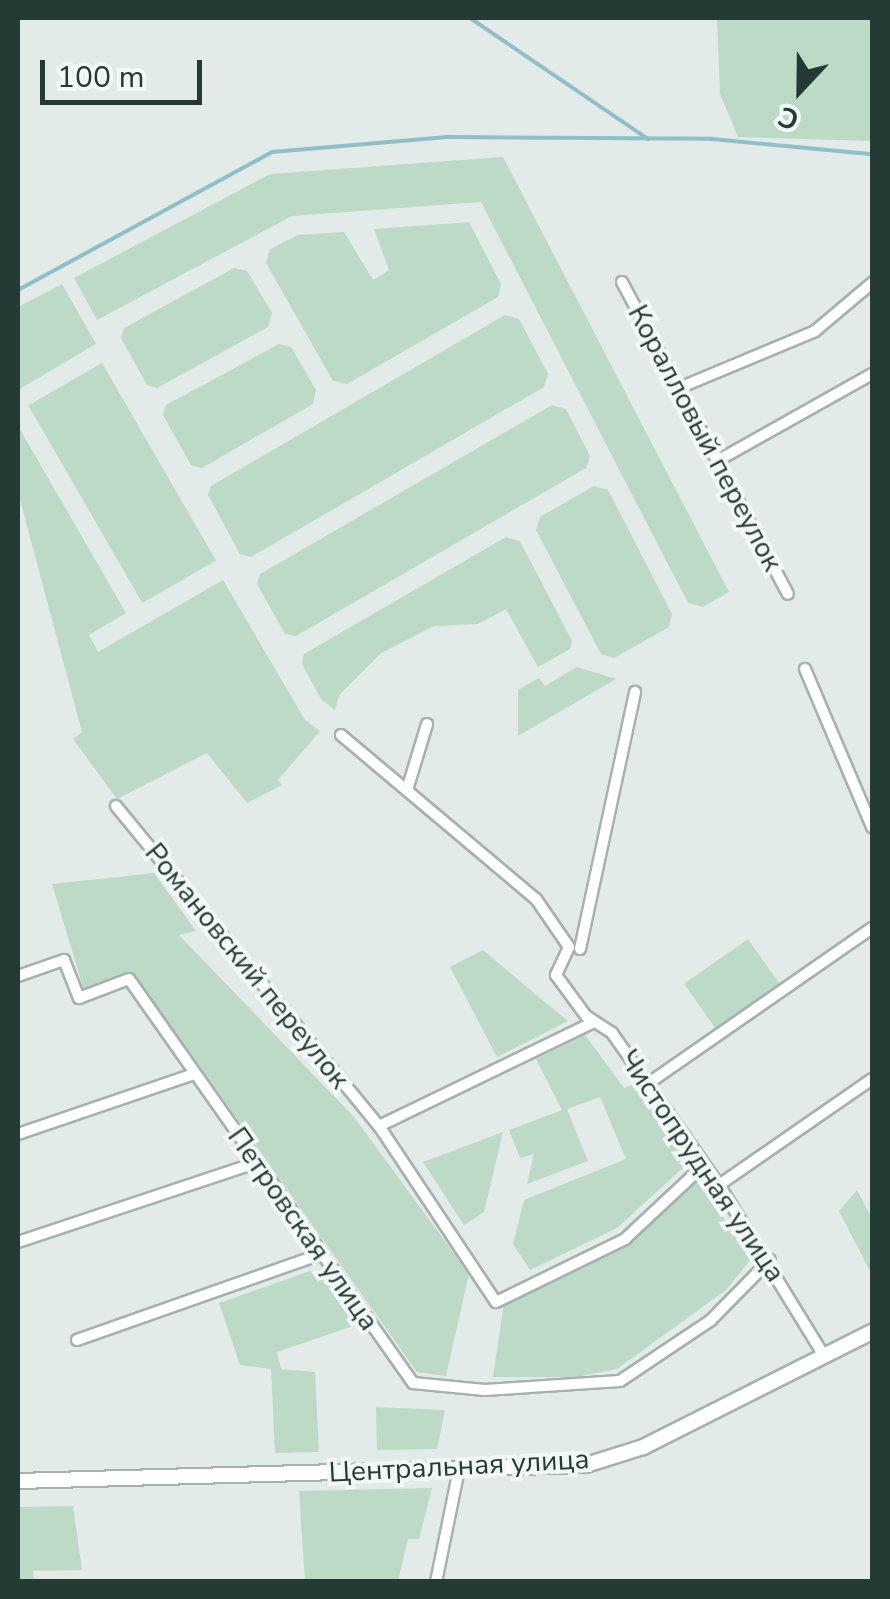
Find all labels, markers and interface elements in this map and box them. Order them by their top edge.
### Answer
scale bar [45,40,208,102]
north arrow [750,40,850,140]
text: 100 m [57,57,144,98]
text: С [773,97,805,139]
street label: Коралловый переулок [621,299,789,577]
street label: Романовский переулок [138,837,356,1095]
street label: Чистопрудная улица [612,1044,792,1288]
street label: Петровская улица [220,1121,386,1337]
street label: Центральная улица [328,1442,590,1490]

